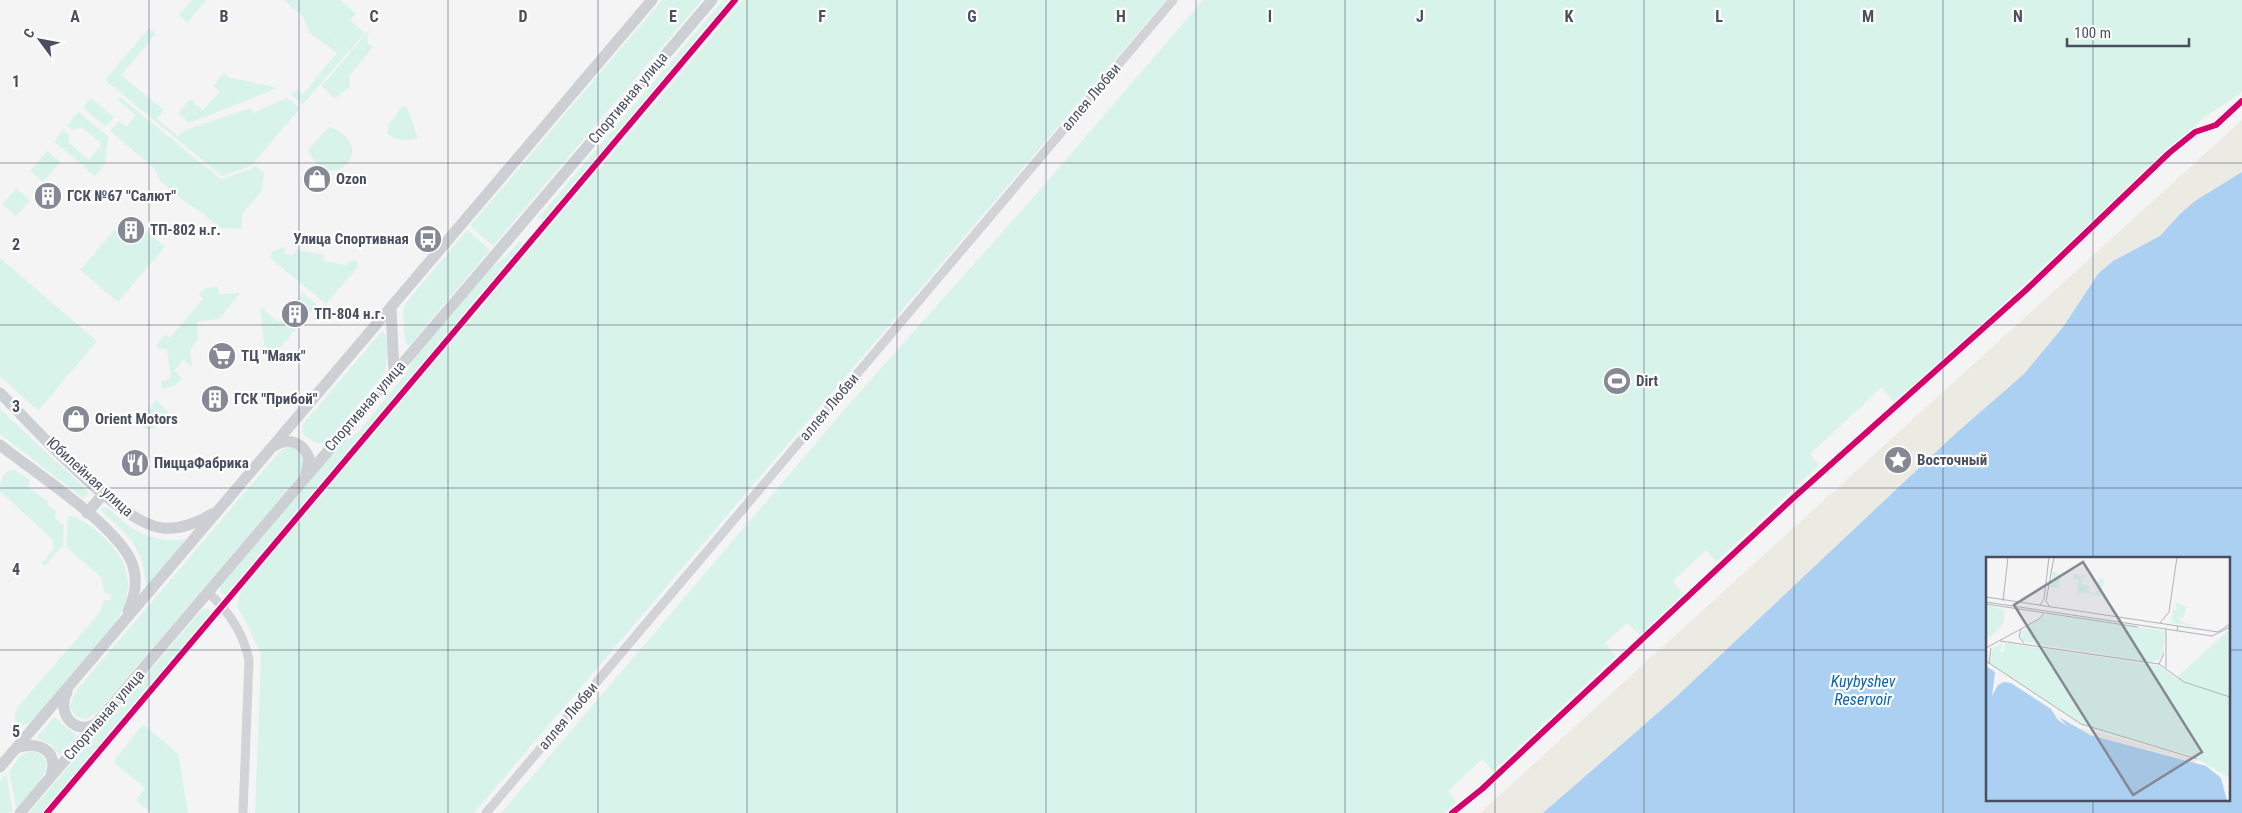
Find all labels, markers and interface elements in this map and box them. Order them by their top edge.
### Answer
text: A [70,7,80,26]
text: B [220,7,229,26]
text: C [369,7,379,26]
text: D [518,7,528,26]
text: E [669,7,677,26]
text: F [818,7,826,26]
text: G [967,7,977,26]
text: H [1116,7,1126,26]
text: I [1268,7,1272,26]
text: J [1416,7,1424,26]
text: K [1565,7,1574,26]
text: L [1715,7,1723,26]
text: M [1862,7,1874,26]
text: N [2013,7,2023,26]
north arrow [15,15,65,65]
scale bar [2067,15,2190,47]
text: 100 m [2074,24,2111,42]
text: С [20,25,38,41]
street label: Спортивная улица [585,49,671,147]
street label: аллея Любви [1058,60,1124,134]
text: 1 [12,72,20,91]
shop icon: Ozon [302,164,332,194]
place label: Ozon [336,170,367,188]
building icon: ГСК №67 "Салют" [33,181,63,211]
place label: ГСК №67 "Салют" [67,187,176,205]
building icon: ТП-802 н.г. [116,215,146,245]
place label: ТП-802 н.г. [150,221,221,239]
bus stop icon: Улица Спортивная [413,224,443,254]
place label: Улица Спортивная [293,230,409,248]
text: 2 [12,235,20,254]
building icon: ТП-804 н.г. [280,299,310,329]
place label: ТП-804 н.г. [314,305,385,323]
supermarket icon: ТЦ "Маяк" [207,341,237,371]
place label: ТЦ "Маяк" [241,347,306,365]
street label: Спортивная улица [321,357,409,455]
sports icon: Dirt [1602,366,1632,396]
street label: аллея Любви [796,370,862,444]
place label: Dirt [1636,372,1659,390]
building icon: ГСК "Прибой" [200,384,230,414]
place label: ГСК "Прибой" [234,390,318,408]
text: 3 [12,397,20,416]
shop icon: Orient Motors [61,404,91,434]
place label: Orient Motors [95,410,178,428]
street label: Юбилейная улица [43,433,137,521]
place icon: Восточный [1883,445,1913,475]
restaurant icon: ПиццаФабрика [120,448,150,478]
place label: Восточный [1917,451,1987,469]
place label: ПиццаФабрика [154,454,249,472]
inset map [1986,557,2230,800]
text: 4 [12,560,20,579]
street label: Спортивная улица [60,666,148,764]
water label: Kuybyshev Reservoir [1831,672,1896,709]
street label: аллея Любви [535,679,601,753]
text: 5 [12,722,20,741]

